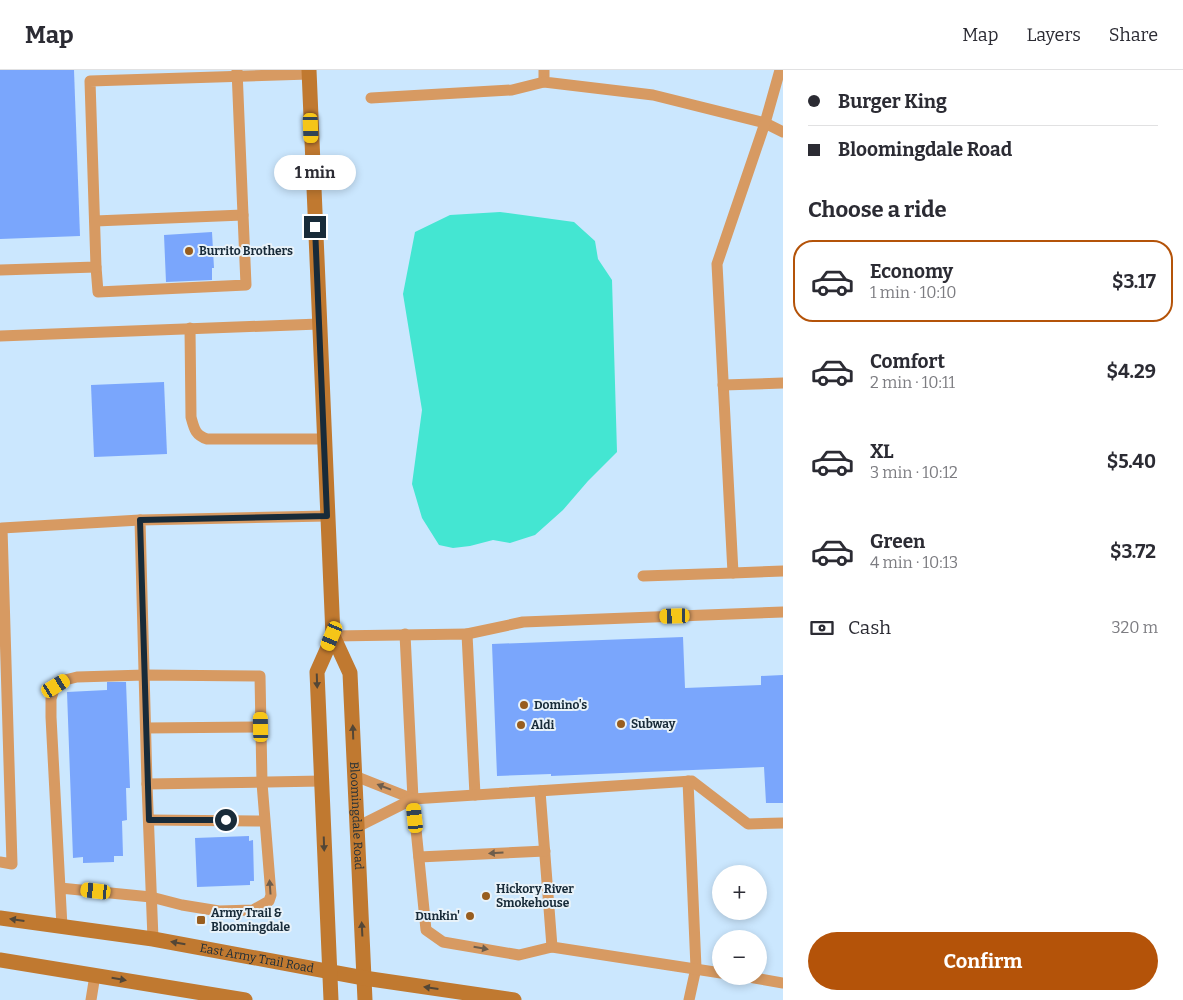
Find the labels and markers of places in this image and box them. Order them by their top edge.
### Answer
place label: Burrito Brothers [199,244,293,258]
marker: Burrito Brothers [183,245,195,257]
place label: Domino's [534,698,587,712]
marker: Domino's [518,699,530,711]
place label: Subway [631,717,676,731]
place label: Aldi [531,718,555,732]
marker: Subway [615,718,627,730]
marker: Aldi [515,719,527,731]
place label: Hickory River Smokehouse [496,882,574,910]
marker: Hickory River Smokehouse [480,890,492,902]
place label: Army Trail & Bloomingdale [211,906,291,934]
place label: Dunkin' [415,909,460,923]
marker: Dunkin' [464,910,476,922]
marker: Army Trail & Bloomingdale [195,914,207,926]

